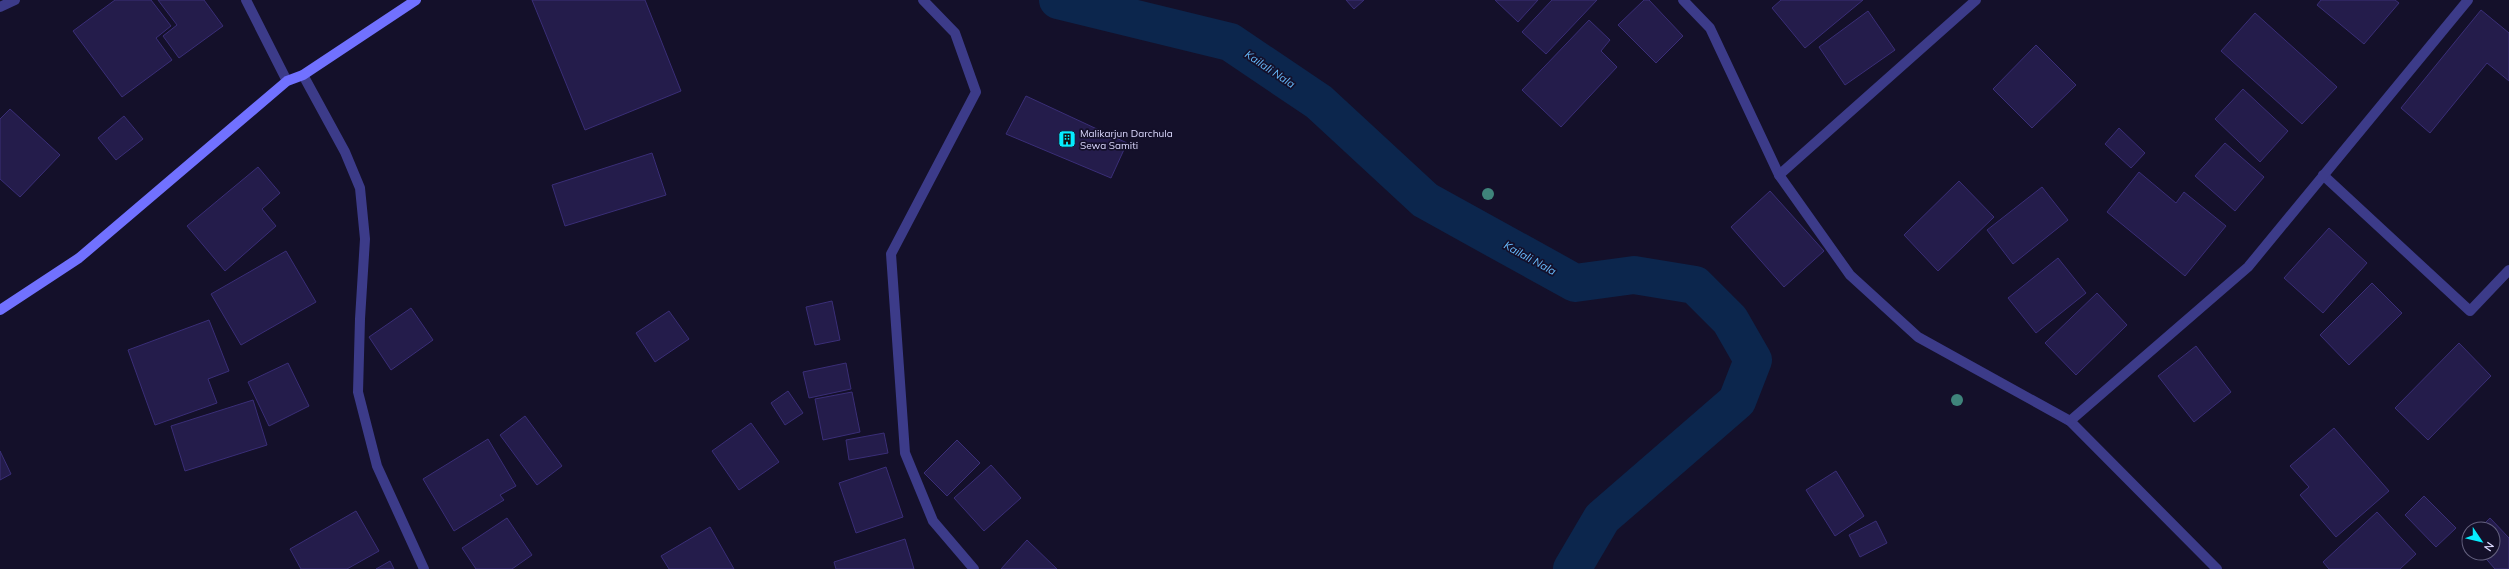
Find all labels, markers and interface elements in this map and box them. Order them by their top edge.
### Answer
water label: Kailali Nala [1242,47,1298,91]
place label: Malikarjun Darchula Sewa Samiti [1080,127,1173,152]
building icon: Malikarjun Darchula Sewa Samiti [1057,129,1077,149]
water label: Kailali Nala [1501,238,1559,278]
north arrow [2461,521,2501,561]
text: N [2481,539,2497,554]

